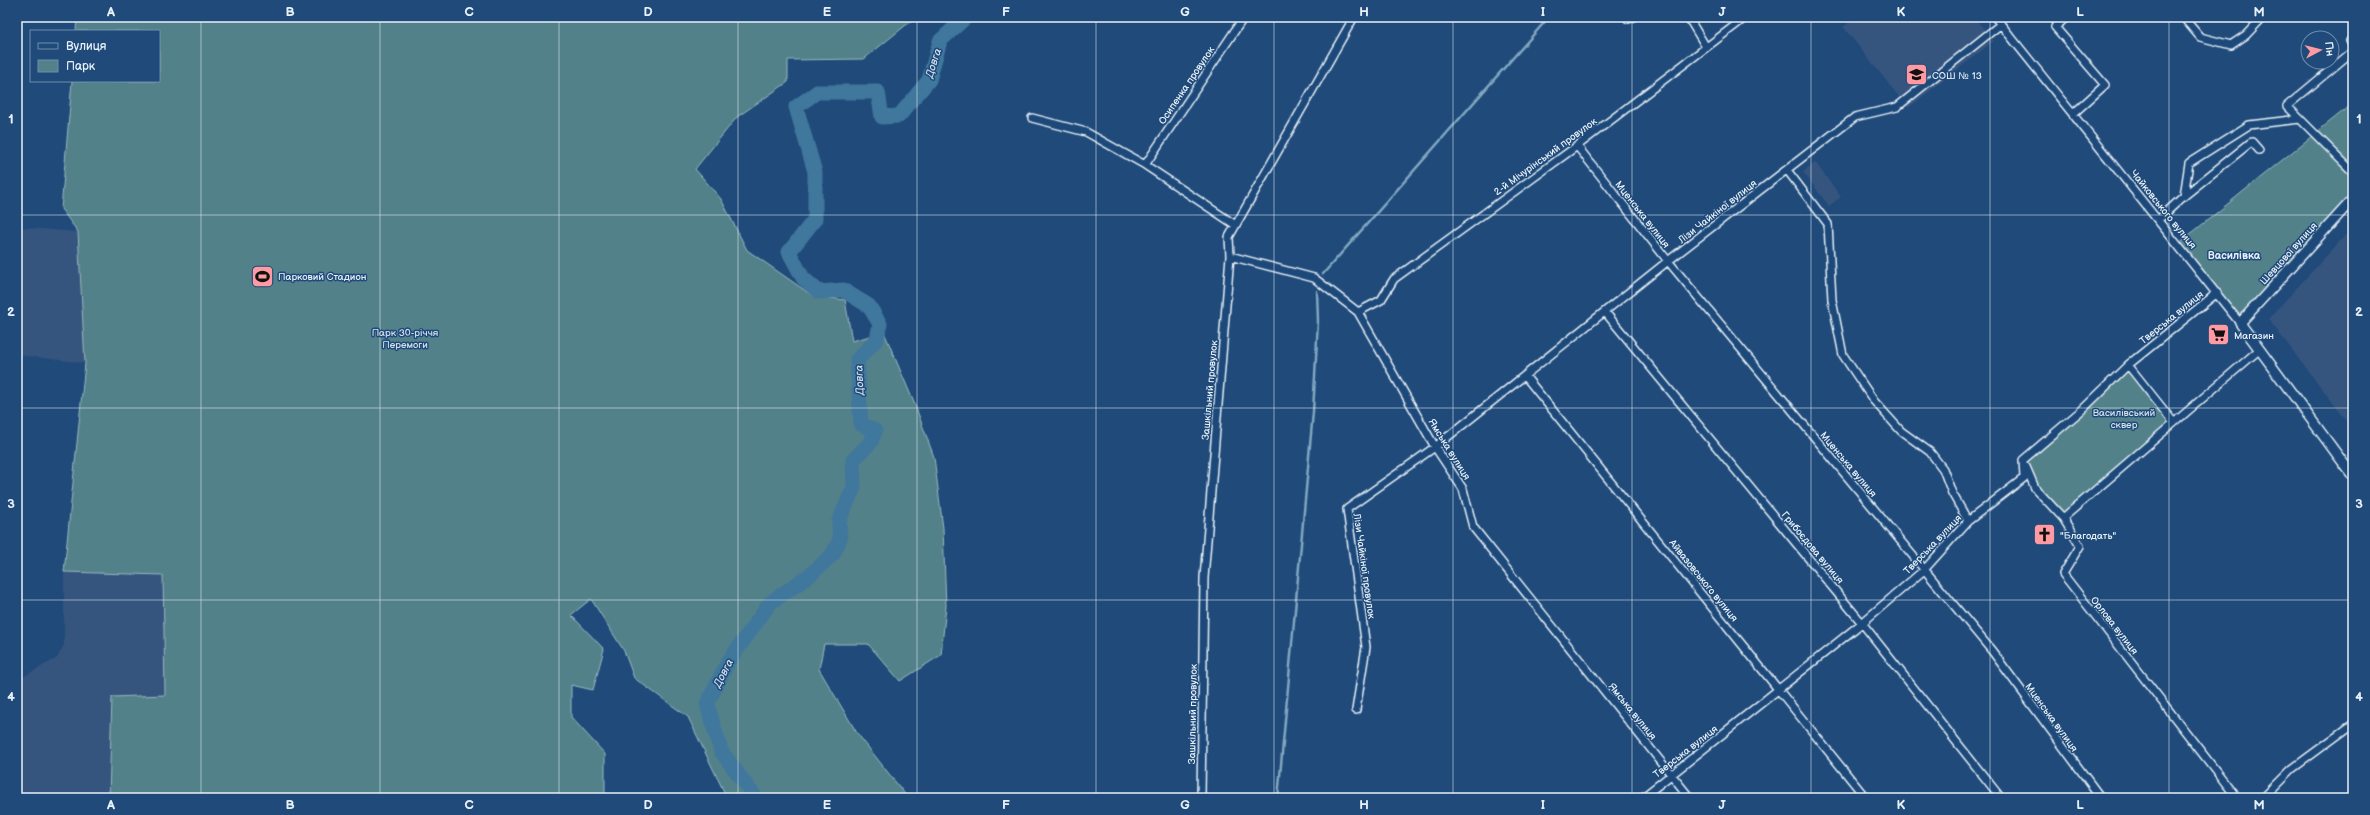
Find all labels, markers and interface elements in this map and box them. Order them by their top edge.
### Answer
text: A [106,4,115,20]
text: B [285,4,295,20]
text: C [464,4,474,20]
text: D [643,4,653,20]
text: E [823,4,832,20]
text: F [1002,4,1010,20]
text: G [1180,4,1190,20]
text: H [1359,4,1369,20]
text: I [1541,4,1545,20]
text: J [1718,4,1726,20]
text: K [1897,4,1906,20]
text: L [2076,4,2084,20]
text: M [2253,4,2265,20]
legend [30,30,160,82]
north arrow [2300,30,2340,70]
text: Вулиця [66,39,107,54]
text: Пн [2322,41,2337,57]
street label: Осипенка провулок [1156,44,1218,127]
water label: Довга [922,46,944,80]
text: Парк [66,59,96,74]
school or university icon: СОШ № 13 [1903,62,1929,88]
place label: СОШ № 13 [1932,70,1982,82]
text: 1 [8,111,14,127]
text: 1 [2356,111,2362,127]
street label: 2-й Мічурінський провулок [1492,115,1600,198]
street label: Чайковського вулиця [2128,168,2199,252]
street label: Лізи Чайкіної вулиця [1675,177,1760,247]
street label: Мценська вулиця [1612,179,1672,251]
street label: Шевцової вулиця [2258,220,2320,287]
district label: Василівка [2208,249,2261,262]
sports icon: Парковий Стадион [250,263,276,289]
place label: Парковий Стадион [278,271,366,283]
street label: Тверська вулиця [2137,288,2206,347]
text: 2 [7,304,15,320]
text: 2 [2355,304,2363,320]
supermarket icon: Магазин [2206,322,2232,348]
park label: Парк 30-річчя Перемоги [372,327,439,351]
place label: Магазин [2234,330,2274,342]
street label: Зашкільний провулок [1200,339,1220,441]
water label: Довга [852,364,867,396]
park label: Василівський сквер [2093,407,2156,431]
street label: Ямська вулиця [1426,417,1473,483]
street label: Мценська вулиця [1817,430,1879,500]
text: 3 [7,496,15,512]
text: 3 [2355,496,2363,512]
street label: Грибоєдова вулиця [1779,509,1846,586]
street label: Лізи Чайкіної провулок [1351,512,1377,620]
street label: Тверська вулиця [1901,512,1965,577]
church icon: "Благодать" [2032,522,2058,548]
place label: "Благодать" [2060,530,2116,542]
street label: Айвазовського вулиця [1666,536,1740,625]
street label: Орлова вулиця [2088,594,2141,657]
water label: Довга [710,656,736,690]
street label: Зашкільний провулок [1186,663,1200,764]
street label: Ямська вулиця [1606,681,1659,743]
street label: Мценська вулиця [2022,681,2080,755]
text: 4 [7,689,15,705]
text: 4 [2355,689,2363,705]
street label: Тверська вулиця [1651,723,1721,781]
text: A [106,797,115,813]
text: B [285,797,295,813]
text: C [464,797,474,813]
text: D [643,797,653,813]
text: E [823,797,832,813]
text: F [1002,797,1010,813]
text: G [1180,797,1190,813]
text: H [1359,797,1369,813]
text: I [1541,797,1545,813]
text: J [1718,797,1726,813]
text: K [1897,797,1906,813]
text: L [2076,797,2084,813]
text: M [2253,797,2265,813]

